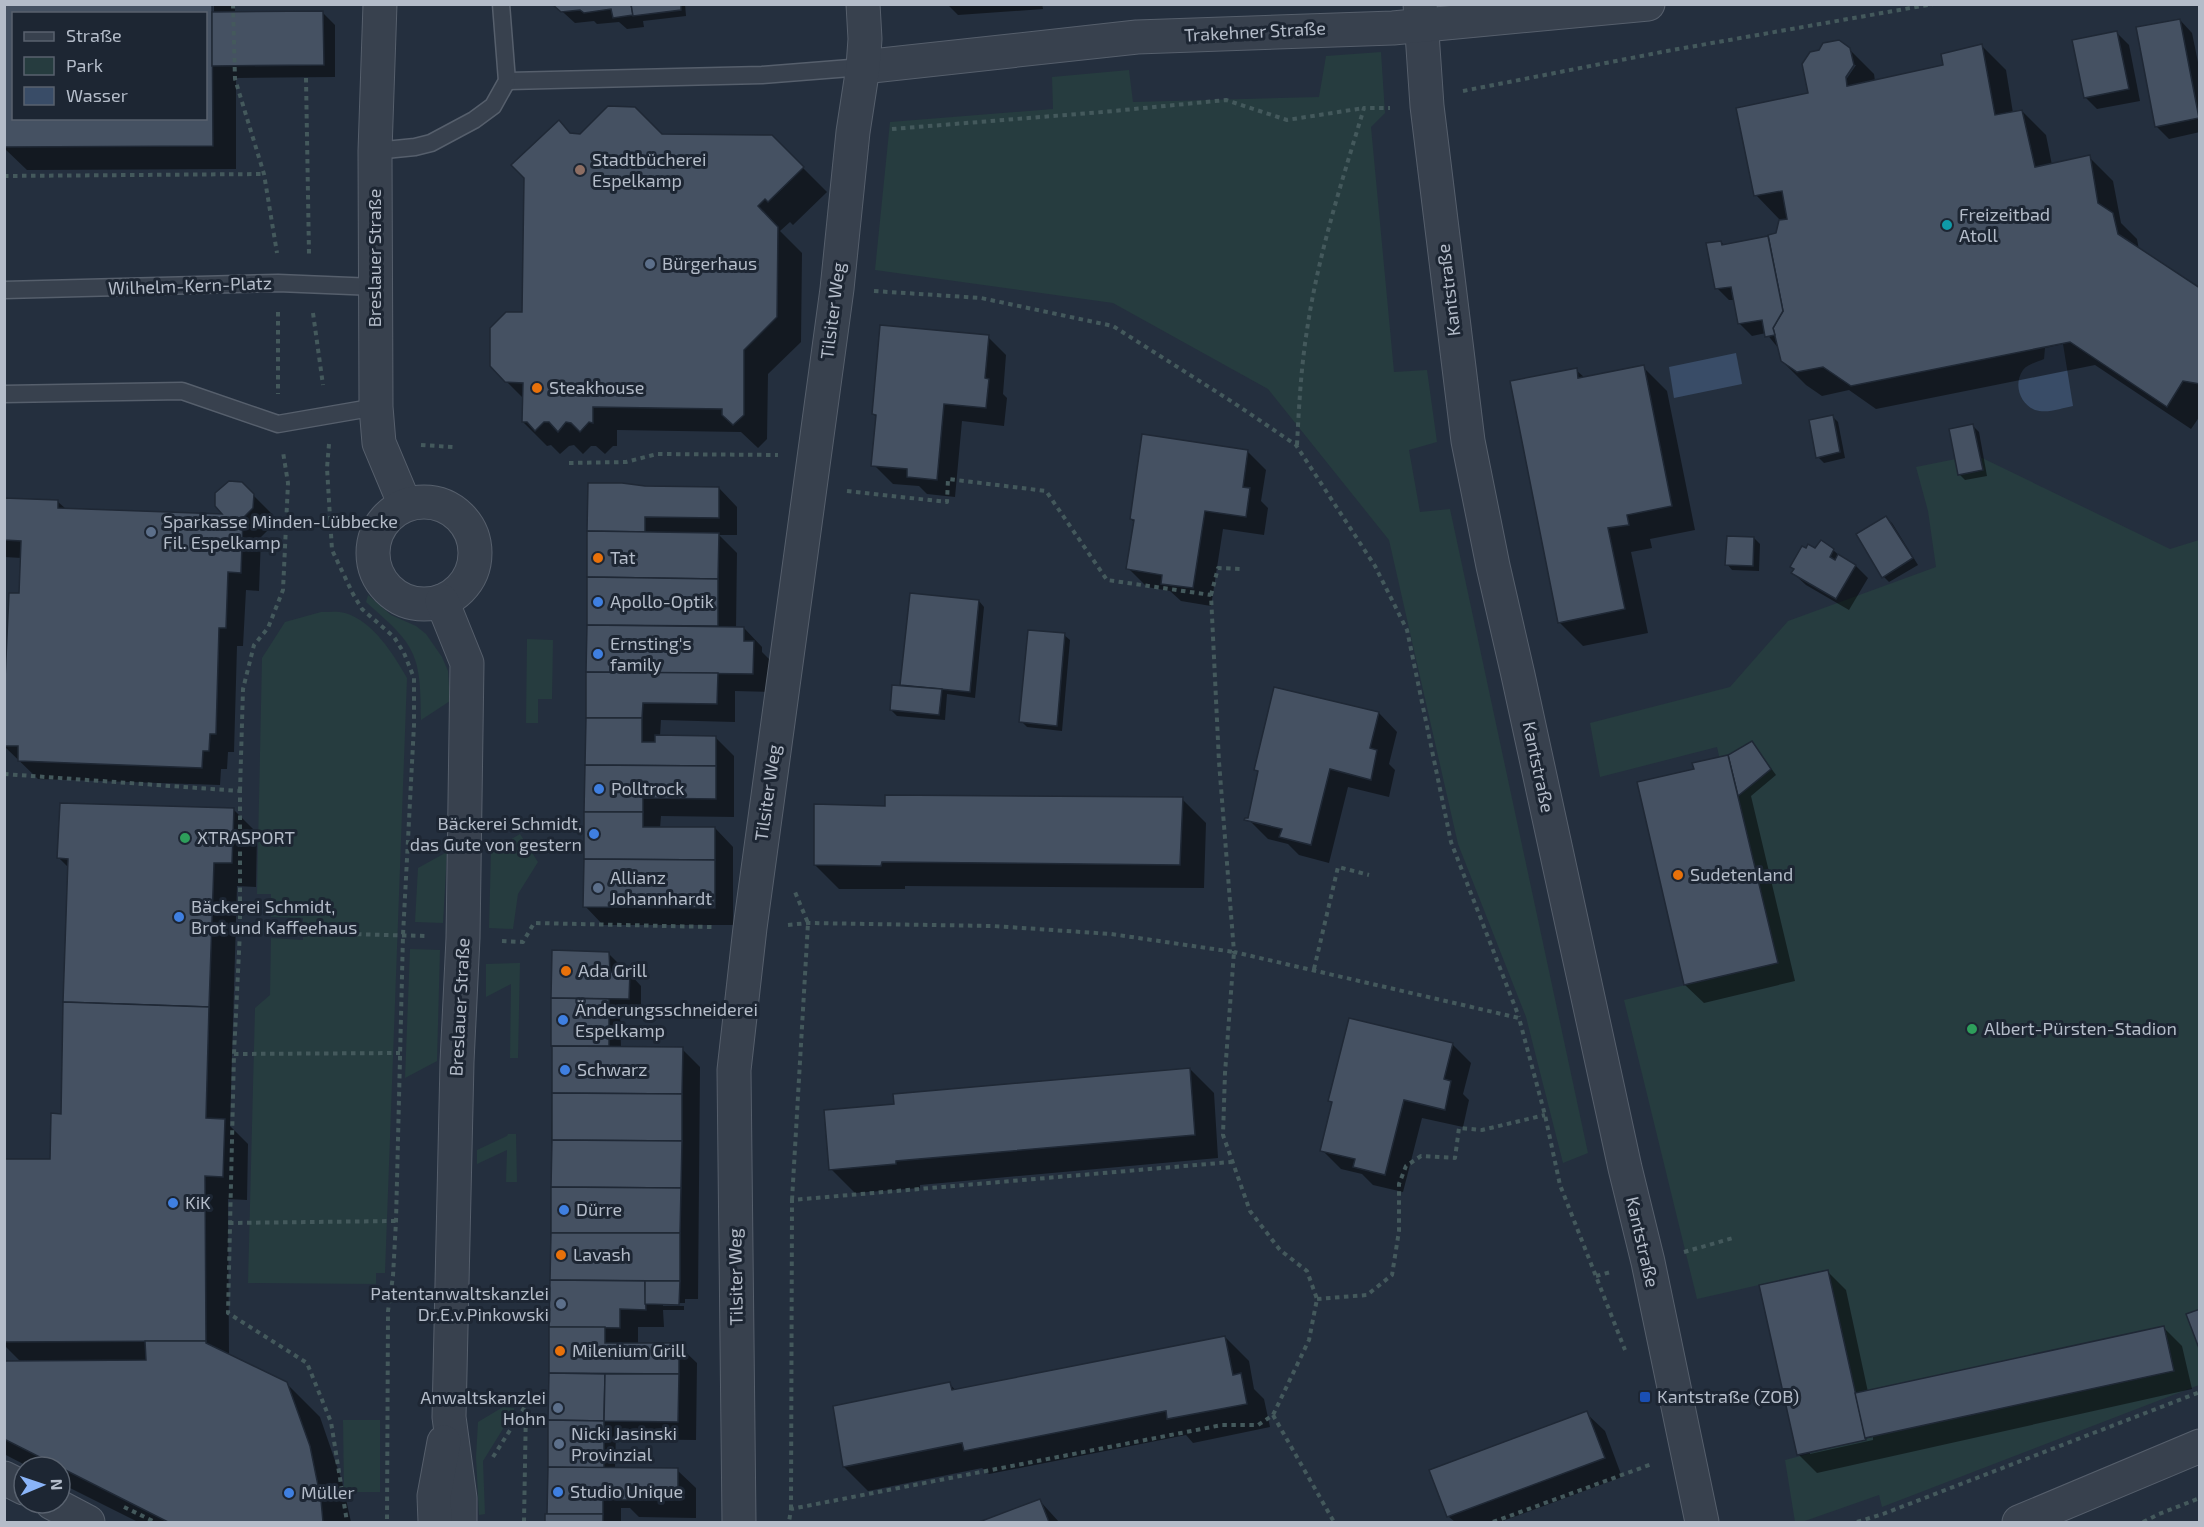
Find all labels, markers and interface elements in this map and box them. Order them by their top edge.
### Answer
legend [12,12,207,120]
street label: Trakehner Straße [1184,16,1326,46]
text: Straße [66,24,122,46]
text: Park [66,54,103,76]
text: Wasser [66,84,128,106]
place label: Stadtbücherei Espelkamp [592,148,706,191]
marker: Stadtbücherei Espelkamp [573,163,587,177]
street label: Breslauer Straße [363,189,385,327]
place label: Freizeitbad Atoll [1959,203,2050,246]
marker: Freizeitbad Atoll [1940,218,1954,232]
street label: Kantstraße [1431,243,1465,337]
place label: Bürgerhaus [662,252,757,274]
marker: Bürgerhaus [643,257,657,271]
street label: Tilsiter Weg [815,261,849,361]
street label: Wilhelm-Kern-Platz [108,271,272,299]
place label: Steakhouse [549,376,644,398]
marker: Steakhouse [530,381,544,395]
place label: Sparkasse Minden-Lübbecke Fil. Espelkamp [163,510,398,553]
marker: Sparkasse Minden-Lübbecke Fil. Espelkamp [144,525,158,539]
place label: Tat [610,546,636,568]
marker: Tat [591,551,605,565]
place label: Apollo-Optik [610,590,714,612]
marker: Apollo-Optik [591,595,605,609]
place label: Ernsting's family [610,632,692,675]
marker: Ernsting's family [591,647,605,661]
street label: Kantstraße [1519,719,1559,814]
street label: Tilsiter Weg [749,743,785,843]
place label: Polltrock [611,777,684,799]
marker: Polltrock [592,782,606,796]
place label: Bäckerei Schmidt, das Gute von gestern [410,812,582,855]
place label: XTRASPORT [197,826,295,848]
marker: Bäckerei Schmidt, das Gute von gestern [587,827,601,841]
marker: XTRASPORT [178,831,192,845]
place label: Sudetenland [1690,863,1793,885]
place label: Allianz Johannhardt [610,866,712,909]
marker: Sudetenland [1671,868,1685,882]
marker: Allianz Johannhardt [591,881,605,895]
place label: Bäckerei Schmidt, Brot und Kaffeehaus [191,895,358,938]
marker: Bäckerei Schmidt, Brot und Kaffeehaus [172,910,186,924]
street label: Breslauer Straße [444,937,474,1077]
place label: Ada Grill [578,959,648,981]
marker: Ada Grill [559,964,573,978]
place label: Änderungsschneiderei Espelkamp [575,998,758,1041]
marker: Änderungsschneiderei Espelkamp [556,1013,570,1027]
place label: Albert-Pürsten-Stadion [1984,1017,2177,1039]
marker: Albert-Pürsten-Stadion [1965,1022,1979,1036]
place label: Schwarz [577,1058,647,1080]
marker: Schwarz [558,1063,572,1077]
place label: KiK [185,1191,211,1213]
street label: Kantstraße [1622,1194,1664,1289]
marker: KiK [166,1196,180,1210]
place label: Dürre [576,1198,622,1220]
marker: Dürre [557,1203,571,1217]
street label: Tilsiter Weg [723,1228,747,1326]
place label: Lavash [573,1243,631,1265]
marker: Lavash [554,1248,568,1262]
place label: Patentanwaltskanzlei Dr.E.v.Pinkowski [370,1282,549,1325]
marker: Patentanwaltskanzlei Dr.E.v.Pinkowski [554,1297,568,1311]
place label: Milenium Grill [572,1339,687,1361]
marker: Milenium Grill [553,1344,567,1358]
place label: Kantstraße (ZOB) [1657,1385,1799,1407]
place label: Anwaltskanzlei Hohn [420,1386,546,1429]
marker: Kantstraße (ZOB) [1638,1390,1652,1404]
marker: Anwaltskanzlei Hohn [551,1401,565,1415]
place label: Nicki Jasinski Provinzial [571,1422,677,1465]
marker: Nicki Jasinski Provinzial [552,1437,566,1451]
north arrow [12,1455,72,1515]
text: N [48,1478,67,1491]
place label: Studio Unique [570,1480,683,1502]
place label: Müller [301,1481,355,1503]
marker: Studio Unique [551,1485,565,1499]
marker: Müller [282,1486,296,1500]

